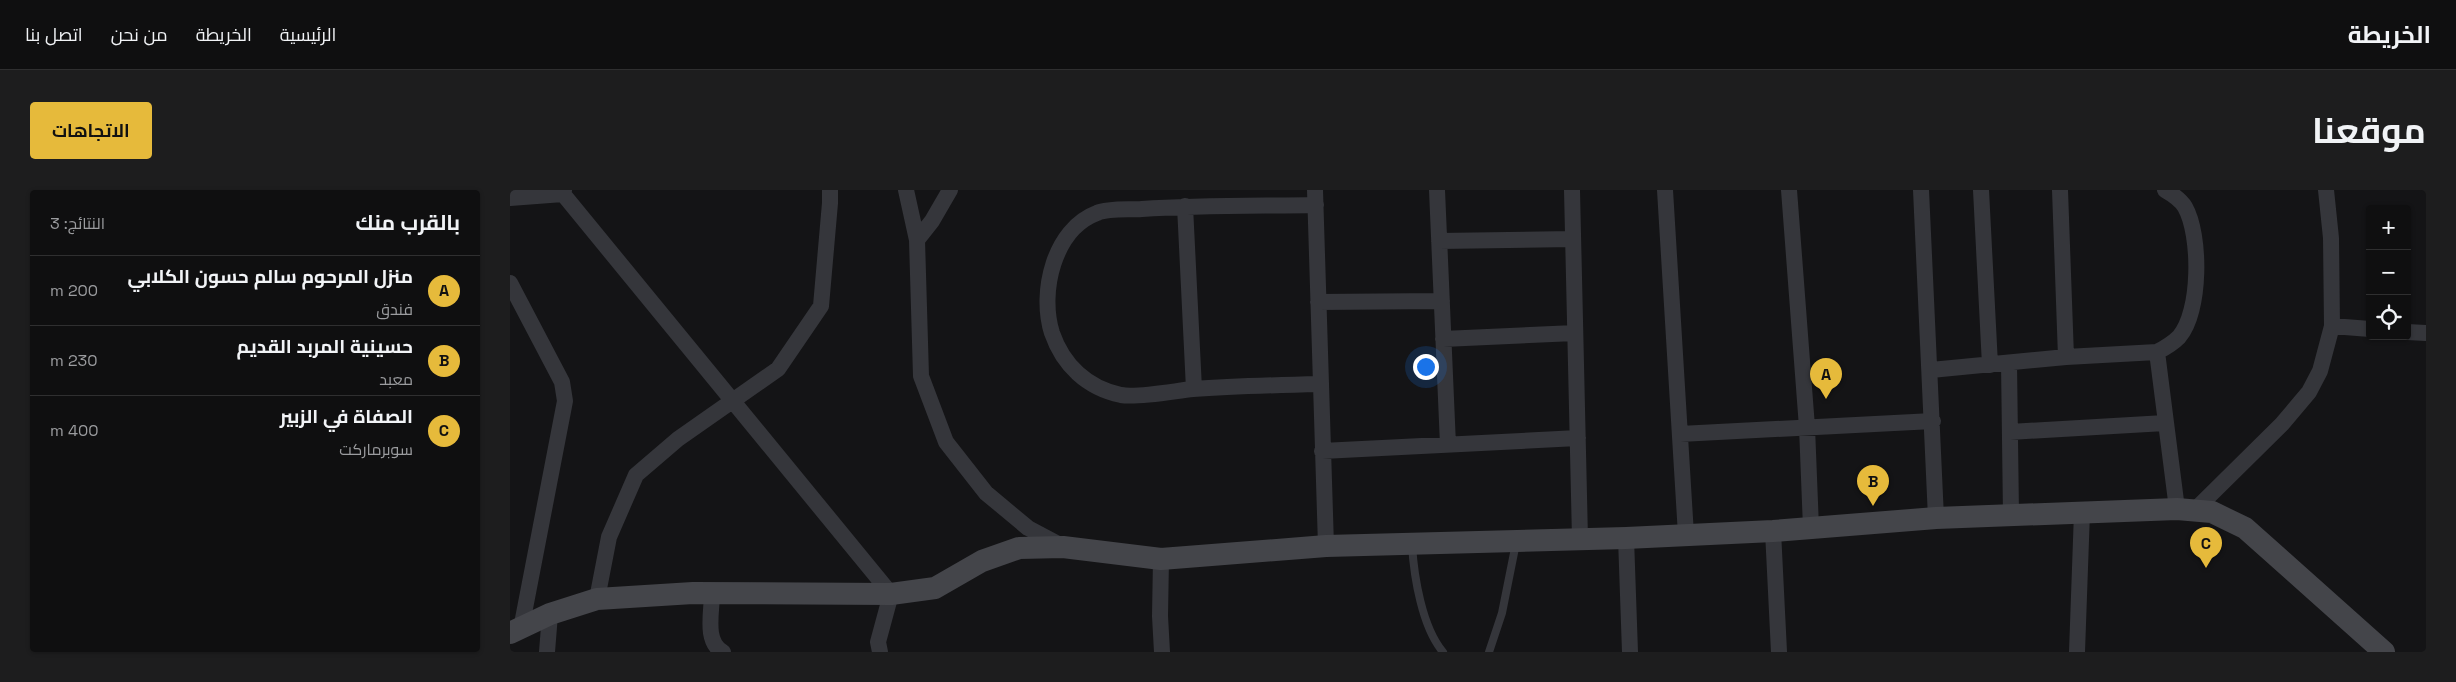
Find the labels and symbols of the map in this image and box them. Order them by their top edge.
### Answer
your location [1413,354,1439,380]
pin: A [1810,358,1842,399]
pin: B [1857,465,1889,506]
pin: C [2190,527,2222,568]

